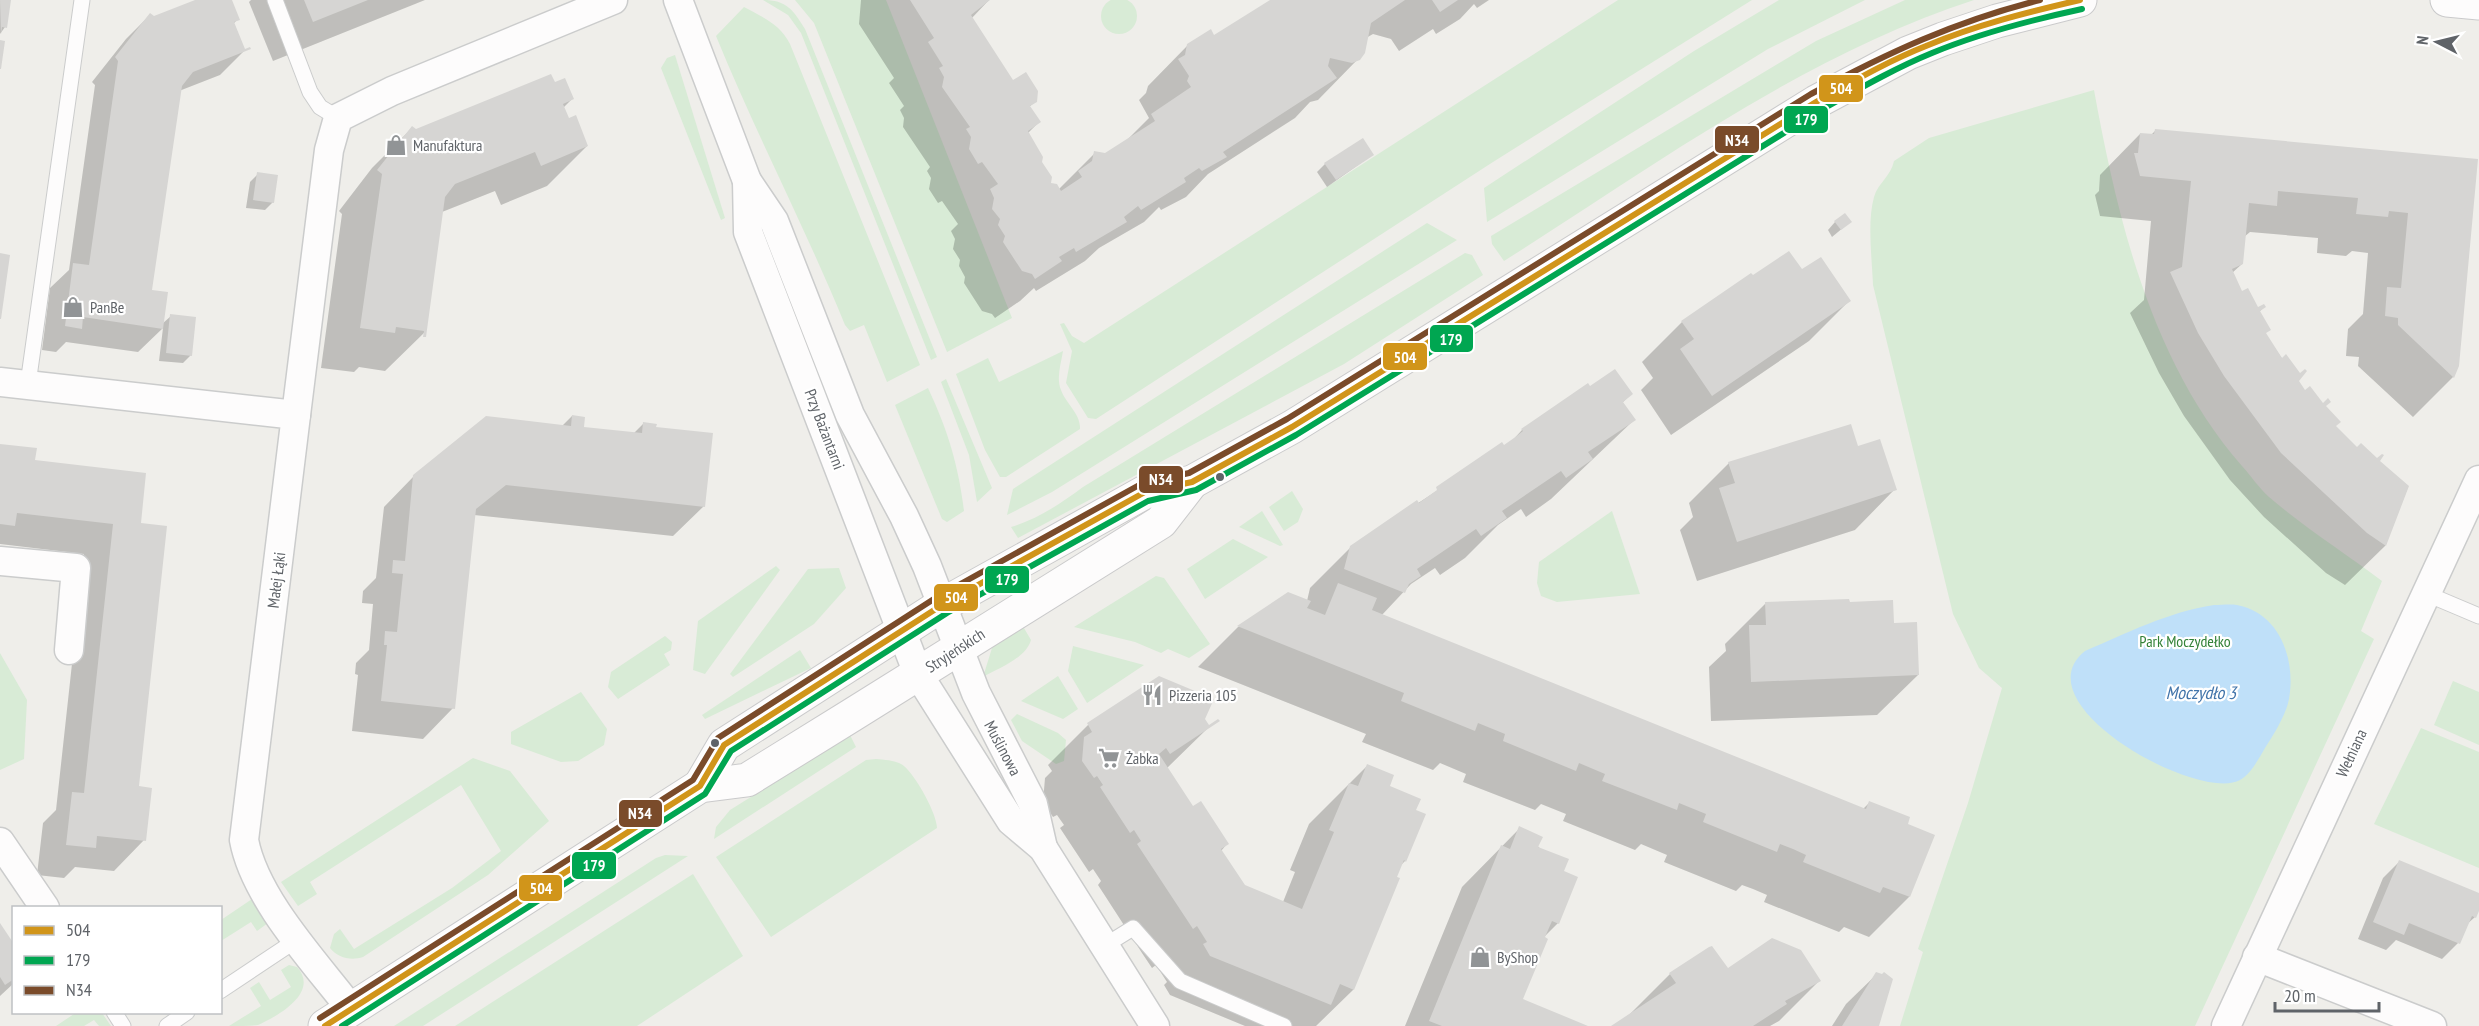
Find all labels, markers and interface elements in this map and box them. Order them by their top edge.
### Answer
north arrow [2407,12,2467,72]
text: N [2412,35,2433,46]
line badge: 504 [1818,74,1864,103]
text: 504 [1830,78,1853,98]
line badge: 179 [1783,105,1829,134]
text: 179 [1795,109,1817,129]
line badge: N34 [1714,125,1760,154]
text: N34 [1725,130,1749,150]
shop icon: Manufaktura [384,133,408,157]
place label: Manufaktura [413,135,482,155]
shop icon: PanBe [61,295,85,319]
place label: PanBe [90,297,124,317]
line badge: 179 [1429,324,1474,353]
text: 179 [1440,329,1462,349]
line badge: 504 [1382,342,1428,371]
text: 504 [1394,347,1417,367]
street label: Przy Bażantarni [801,386,849,472]
line badge: N34 [1138,465,1184,494]
text: N34 [1149,469,1173,489]
unlabelled marker [1214,471,1226,483]
street label: Małej Łąki [263,551,289,609]
line badge: 179 [984,565,1030,594]
text: 179 [996,569,1018,589]
line badge: 504 [933,583,979,612]
text: 504 [945,587,968,607]
street label: Stryjeńskich [922,623,988,677]
park label: Park Moczydełko [2139,631,2231,651]
water label: Moczydło 3 [2166,681,2238,704]
restaurant icon: Pizzeria 105 [1140,683,1164,707]
place label: Pizzeria 105 [1169,685,1237,705]
street label: Muślinowa [980,717,1026,779]
street label: Wełniana [2331,726,2371,780]
unlabelled marker [709,737,721,749]
supermarket icon: Żabka [1097,746,1121,770]
place label: Żabka [1126,748,1159,768]
line badge: N34 [618,799,663,828]
text: N34 [628,803,652,823]
line badge: 179 [571,851,617,880]
text: 179 [583,855,605,875]
line badge: 504 [518,874,563,902]
text: 504 [530,878,553,898]
legend [12,906,222,1014]
text: 504 [66,918,90,941]
shop icon: ByShop [1468,945,1492,969]
place label: ByShop [1497,947,1538,967]
text: 179 [66,948,90,971]
scale bar [2275,975,2378,1013]
text: N34 [66,978,92,1001]
text: 20 m [2284,984,2316,1007]

